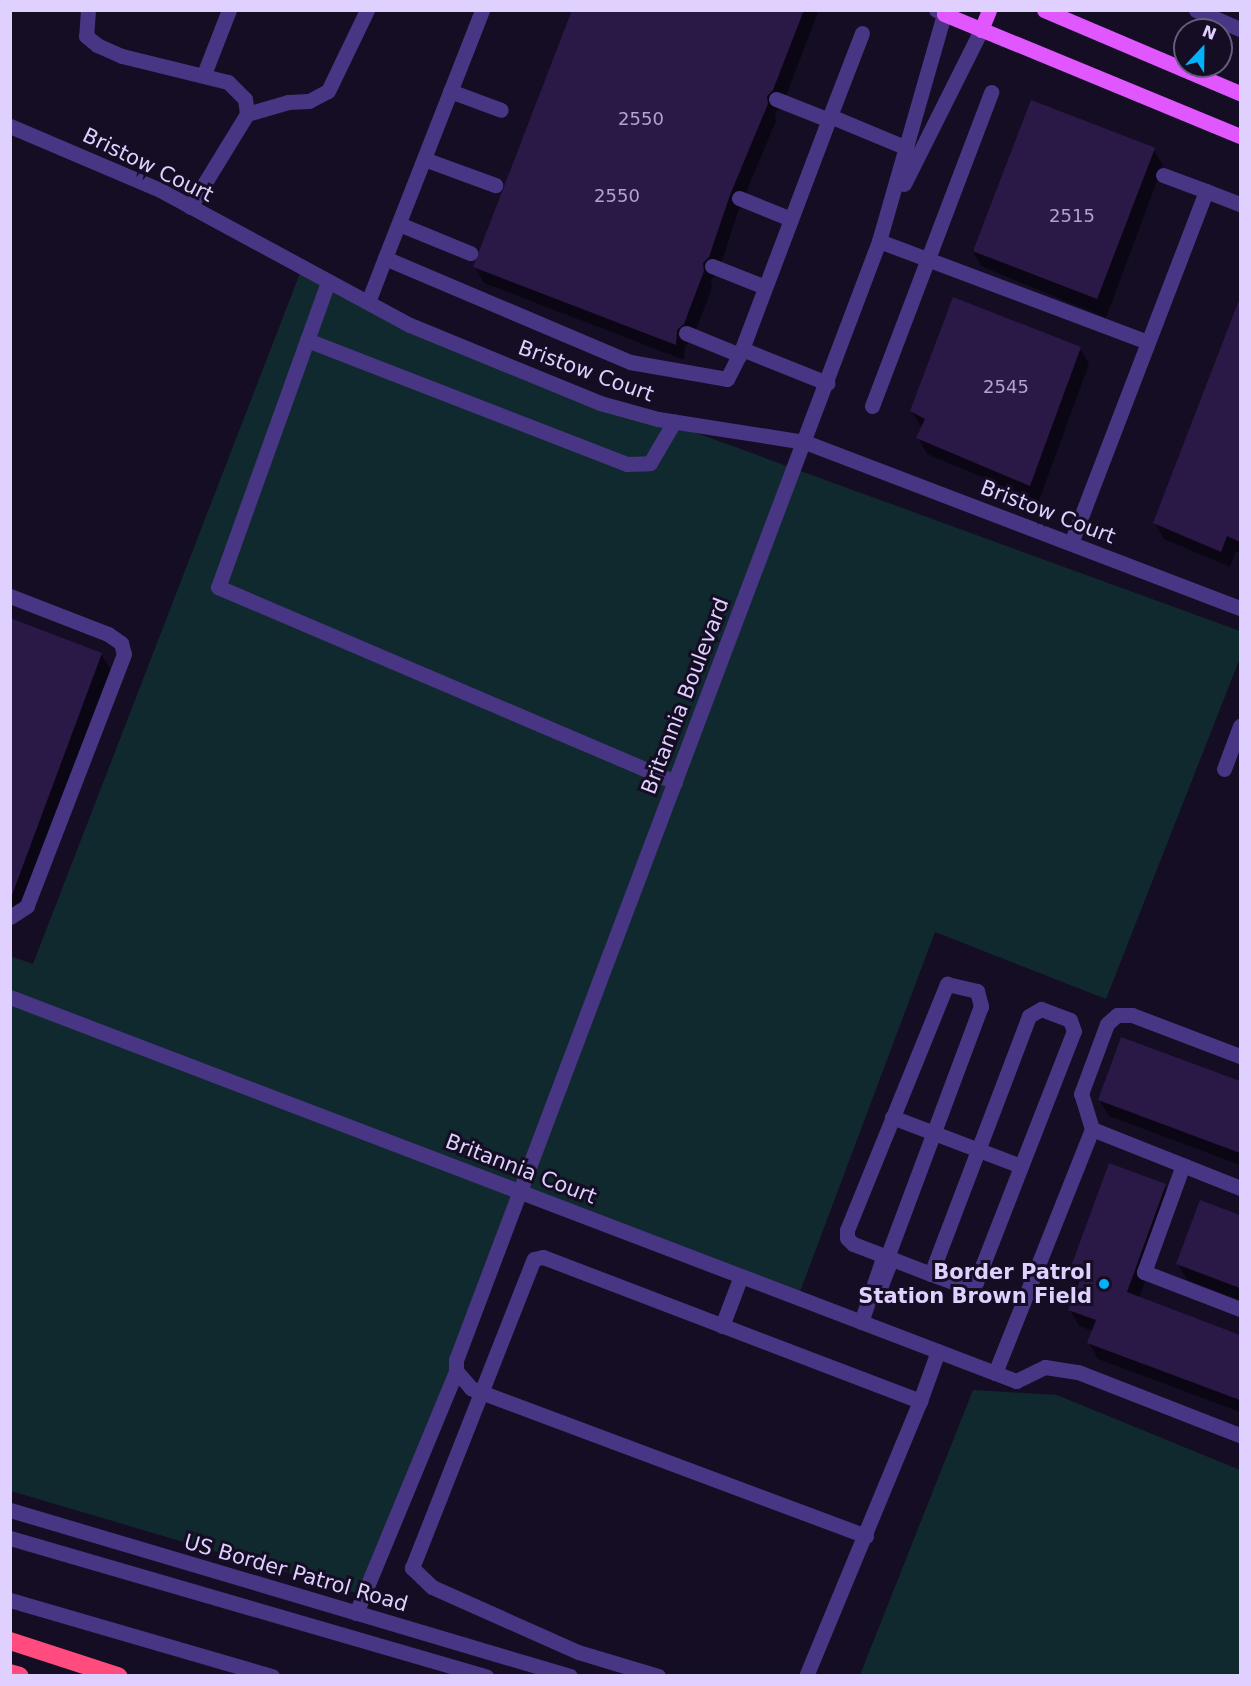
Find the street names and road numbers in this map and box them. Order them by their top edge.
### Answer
street label: Bristow Court [78,122,218,208]
street label: Bristow Court [515,335,657,407]
street label: Bristow Court [977,475,1119,549]
street label: Britannia Boulevard [636,594,734,798]
street label: Britannia Court [442,1129,600,1209]
street label: US Border Patrol Road [181,1529,411,1617]

